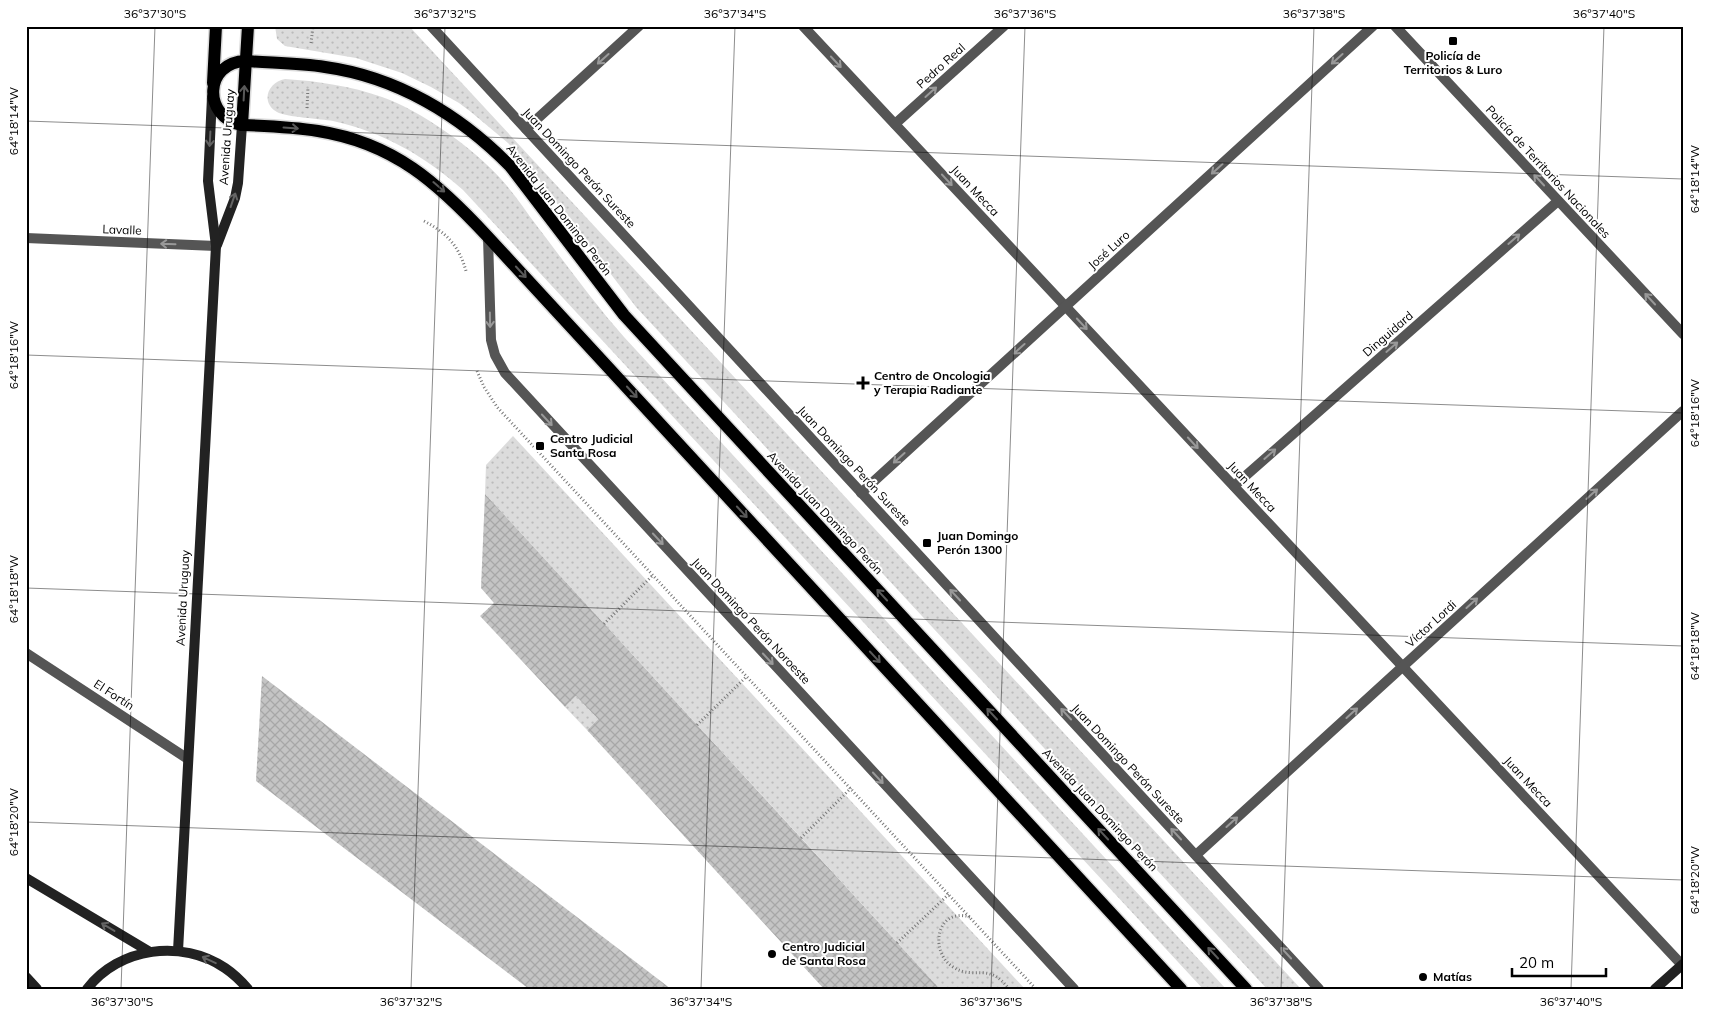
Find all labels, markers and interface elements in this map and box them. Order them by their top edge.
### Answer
text: 36°37'30"S [124,6,186,21]
text: 36°37'32"S [414,6,476,21]
text: 36°37'34"S [704,6,766,21]
text: 36°37'36"S [994,6,1056,21]
text: 36°37'38"S [1283,6,1345,21]
text: 36°37'40"S [1573,6,1635,21]
marker: Policía de Territorios & Luro [1447,35,1459,47]
street label: Pedro Real [913,40,968,91]
place label: Policía de Territorios & Luro [1404,48,1502,77]
one-way arrow [597,53,610,65]
one-way arrow [1331,53,1344,65]
one-way arrow [830,55,842,68]
one-way arrow [239,85,248,101]
one-way arrow [924,86,937,98]
text: 64°18'14"W [6,87,21,155]
street label: Avenida Uruguay [216,88,237,186]
street label: Policía de Territorios Nacionales [1483,102,1614,241]
street label: Juan Domingo Perón Sureste [520,104,639,231]
one-way arrow [282,124,298,133]
one-way arrow [205,131,214,147]
street label: Avenida Juan Domingo Perón [503,141,615,278]
text: 64°18'14"W [1687,145,1702,213]
street label: Juan Mecca [948,162,1003,219]
one-way arrow [1210,163,1223,174]
one-way arrow [941,174,953,187]
one-way arrow [1533,174,1545,186]
one-way arrow [432,181,445,193]
one-way arrow [229,193,239,209]
street label: Lavalle [102,221,142,238]
street label: José Luro [1085,227,1133,272]
one-way arrow [1508,234,1521,245]
one-way arrow [160,239,176,249]
one-way arrow [516,266,527,279]
one-way arrow [1644,292,1655,305]
street label: Dinguidard [1359,308,1416,360]
one-way arrow [485,312,494,328]
one-way arrow [1076,318,1088,331]
text: 64°18'16"W [6,321,21,389]
one-way arrow [1386,341,1399,352]
one-way arrow [1013,343,1026,355]
place label: Centro de Oncologia y Terapia Radiante [873,368,990,397]
marker: Centro de Oncologia y Terapia Radiante [856,376,870,390]
text: 64°18'16"W [1687,379,1702,447]
one-way arrow [625,385,637,398]
street label: Juan Domingo Perón Sureste [795,402,914,529]
one-way arrow [541,413,553,426]
place label: Centro Judicial Santa Rosa [550,431,633,460]
one-way arrow [1187,437,1199,449]
marker: Centro Judicial Santa Rosa [534,440,546,452]
street label: Avenida Juan Domingo Perón [764,448,886,577]
one-way arrow [1264,448,1277,460]
one-way arrow [893,452,906,464]
street label: Juan Mecca [1225,458,1280,515]
one-way arrow [1585,488,1598,500]
one-way arrow [736,505,748,518]
place label: Juan Domingo Perón 1300 [937,528,1018,557]
one-way arrow [652,533,664,546]
marker: Juan Domingo Perón 1300 [921,537,933,549]
street label: Avenida Uruguay [172,549,193,647]
street label: Juan Domingo Perón Noroeste [689,554,814,687]
text: 64°18'18"W [6,555,21,623]
one-way arrow [950,588,961,601]
one-way arrow [876,589,888,601]
street label: Víctor Lordi [1402,597,1459,650]
one-way arrow [1465,597,1478,609]
text: 64°18'18"W [1687,612,1702,680]
one-way arrow [870,650,881,663]
one-way arrow [762,652,774,665]
street label: El Fortín [91,676,137,713]
street label: Juan Domingo Perón Sureste [1069,700,1188,827]
one-way arrow [1345,707,1358,719]
one-way arrow [987,708,998,721]
one-way arrow [1060,708,1072,720]
street label: Avenida Juan Domingo Perón [1039,745,1161,874]
street label: Juan Mecca [1501,753,1556,810]
one-way arrow [872,771,884,784]
text: 64°18'20"W [6,788,21,856]
one-way arrow [1225,816,1238,828]
one-way arrow [1097,827,1109,840]
one-way arrow [1170,827,1182,840]
text: 64°18'20"W [1687,846,1702,914]
one-way arrow [100,922,115,932]
place label: Centro Judicial de Santa Rosa [782,939,866,968]
scale bar [1512,945,1605,977]
one-way arrow [1207,947,1219,959]
one-way arrow [1280,947,1292,959]
marker: Centro Judicial de Santa Rosa [766,948,778,960]
text: 20 m [1519,953,1554,972]
one-way arrow [202,955,217,964]
place label: Matías [1433,969,1472,984]
marker: Matías [1417,971,1429,983]
text: 36°37'30"S [91,994,153,1009]
text: 36°37'32"S [380,994,442,1009]
text: 36°37'34"S [670,994,732,1009]
text: 36°37'36"S [960,994,1022,1009]
text: 36°37'38"S [1250,994,1312,1009]
text: 36°37'40"S [1540,994,1602,1009]

